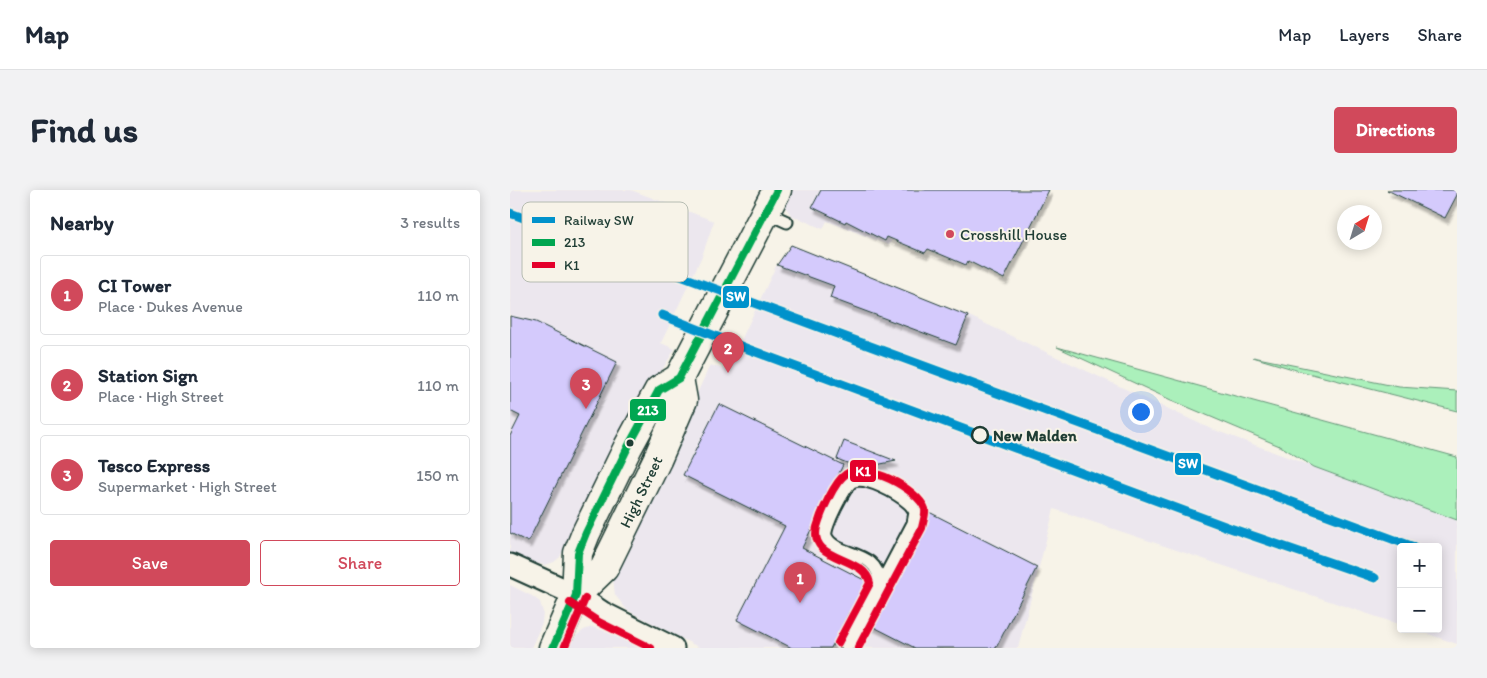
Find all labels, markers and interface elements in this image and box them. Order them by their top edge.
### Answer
text: Map [25,20,69,49]
text: Map [1278,24,1311,46]
text: Layers [1339,24,1389,46]
text: Share [1417,24,1462,46]
button: Directions [1334,107,1457,153]
text: Find us [30,109,138,151]
legend [522,202,688,282]
north arrow [1337,205,1382,250]
text: Nearby [50,210,114,235]
text: Railway SW [564,212,634,229]
text: 3 results [400,213,460,232]
place label: Crosshill House [960,225,1067,244]
marker: Crosshill House [944,228,956,240]
text: 213 [564,234,586,251]
text: K1 [564,257,580,274]
text: CI Tower [98,274,171,297]
line badge: SW [722,285,750,309]
text: 1 [63,286,71,305]
text: 110 m [417,286,459,305]
text: SW [726,288,746,305]
text: Place · Dukes Avenue [98,297,243,316]
pin: 2 [712,332,744,373]
text: Station Sign [98,364,198,387]
pin: 3 [570,368,602,409]
text: 2 [63,376,71,395]
text: 110 m [417,376,459,395]
text: Place · High Street [98,387,224,406]
line badge: 213 [629,398,667,422]
your location [1128,399,1154,425]
text: 213 [637,402,659,419]
marker: New Malden [971,426,989,444]
place label: New Malden [993,426,1078,445]
unlabelled marker [625,438,635,448]
line badge: SW [1174,452,1202,476]
street label: High Street [615,453,667,531]
text: Tesco Express [98,454,210,477]
text: SW [1178,455,1198,472]
line badge: K1 [849,459,877,483]
text: K1 [855,463,871,480]
text: 3 [63,466,71,485]
text: 150 m [416,466,459,485]
text: Supermarket · High Street [98,477,277,496]
button: Save [50,540,250,586]
button: Share [260,540,460,586]
map controls [1397,543,1442,633]
button: + [1397,543,1442,588]
pin: 1 [784,562,816,603]
button: − [1397,588,1442,633]

